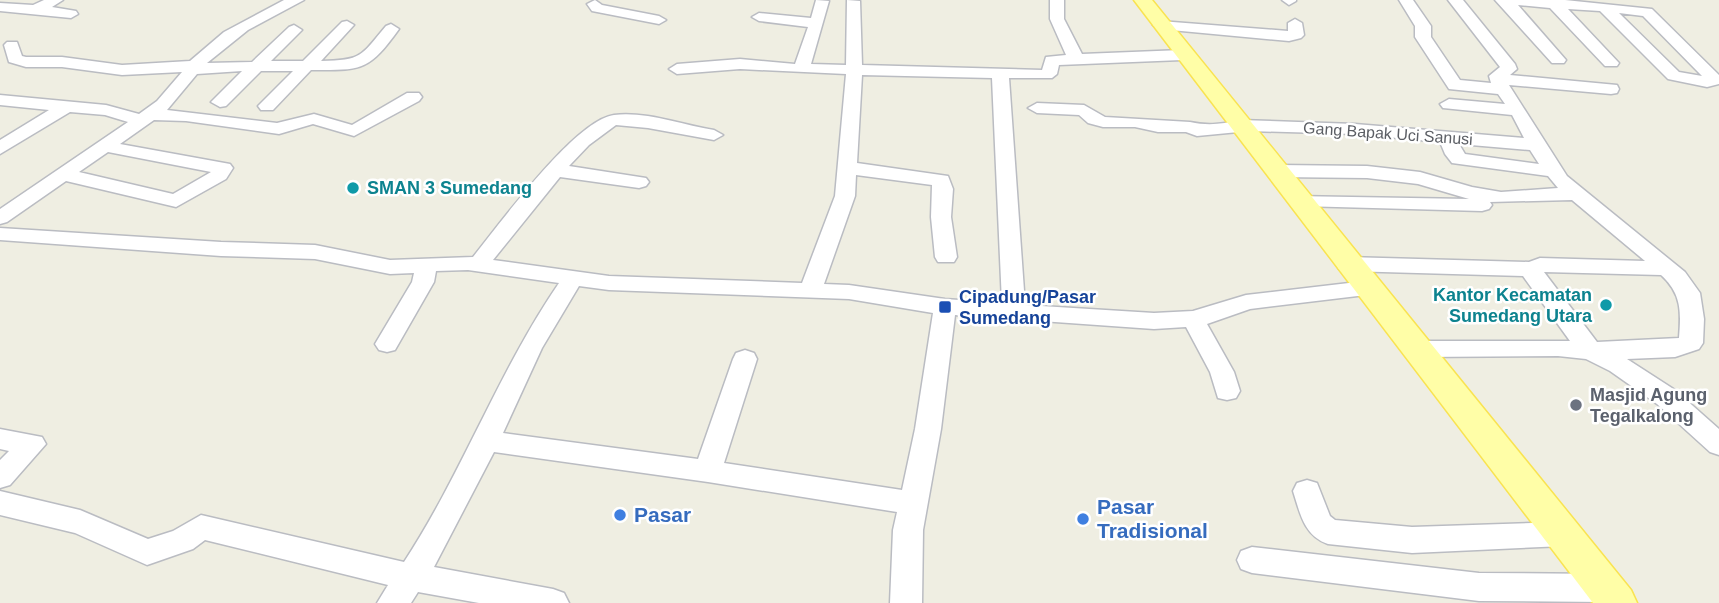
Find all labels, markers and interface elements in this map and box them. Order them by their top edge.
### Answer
street label: Gang Bapak Uci Sanusi [1303,119,1473,148]
place label: SMAN 3 Sumedang [367,178,532,198]
marker: SMAN 3 Sumedang [345,180,361,196]
place label: Kantor Kecamatan Sumedang Utara [1433,285,1593,326]
place label: Cipadung/Pasar Sumedang [959,287,1096,328]
marker: Kantor Kecamatan Sumedang Utara [1598,297,1614,313]
marker: Cipadung/Pasar Sumedang [937,299,953,315]
place label: Masjid Agung Tegalkalong [1590,385,1707,426]
marker: Masjid Agung Tegalkalong [1568,397,1584,413]
place label: Pasar Tradisional [1097,495,1208,542]
place label: Pasar [634,503,691,526]
marker: Pasar [612,507,628,523]
marker: Pasar Tradisional [1075,511,1091,527]

